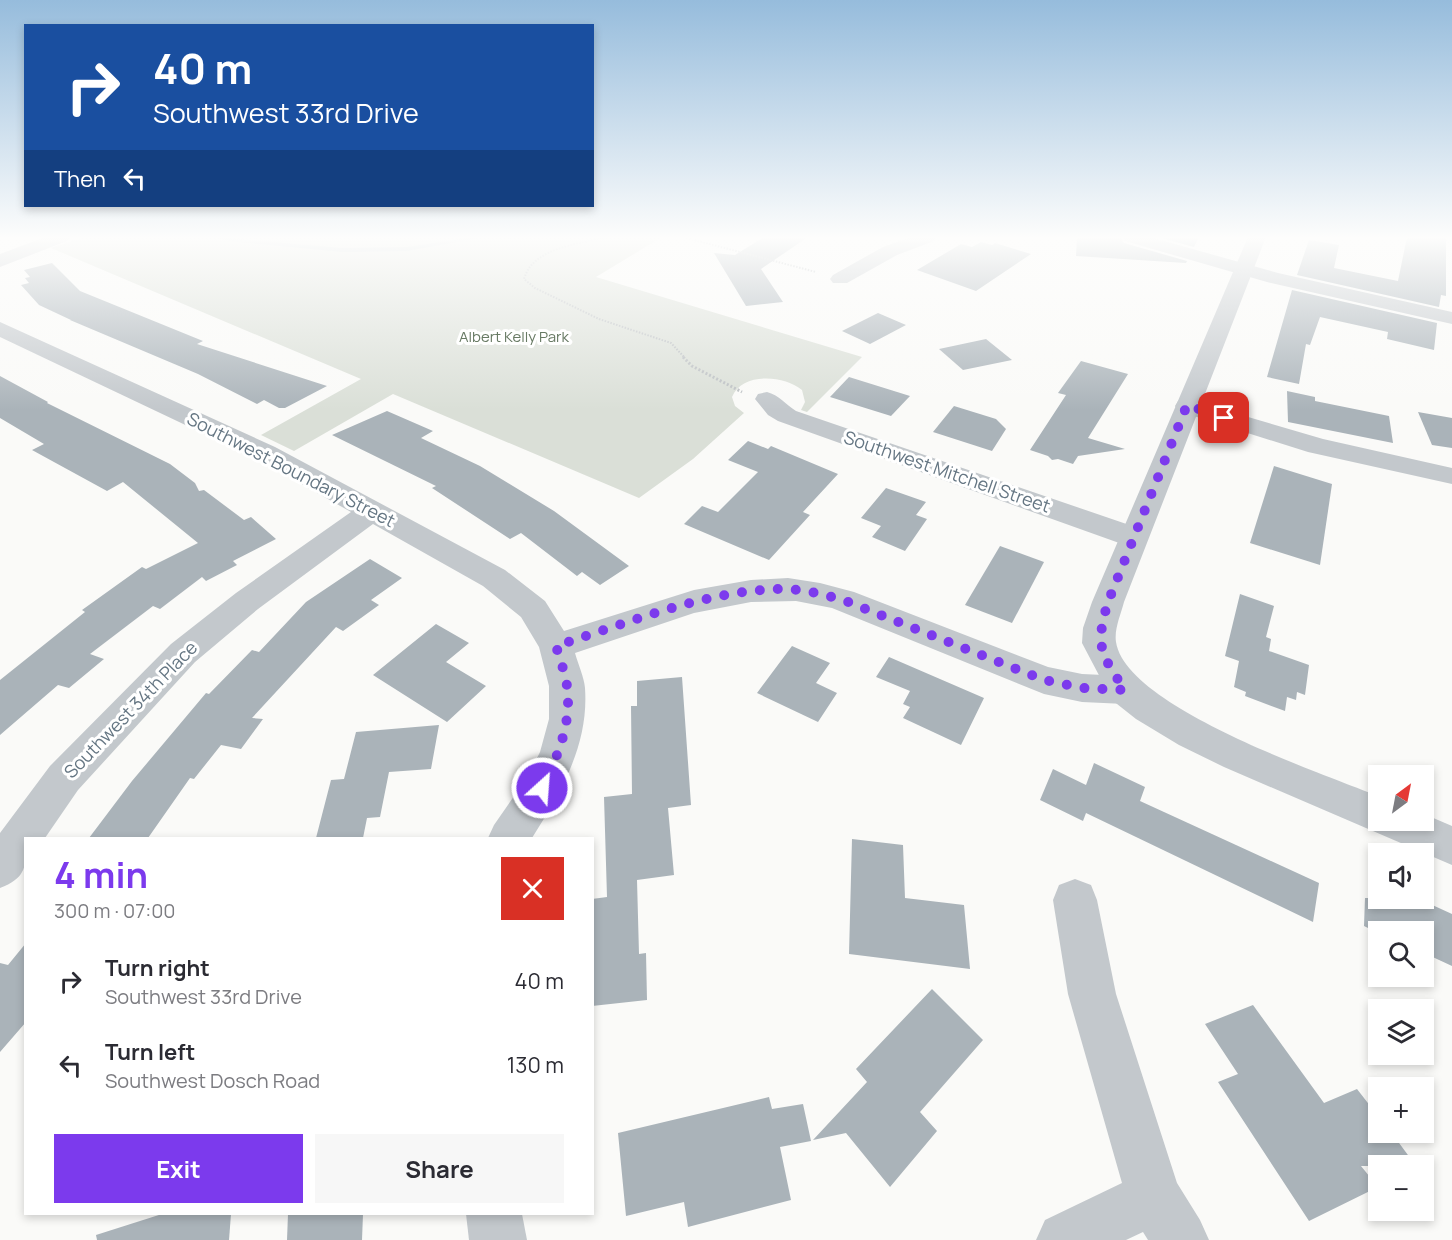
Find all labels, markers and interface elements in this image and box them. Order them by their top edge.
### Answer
text: 40 m [153,39,252,97]
icon: right [54,48,132,126]
text: Southwest 33rd Drive [153,94,419,131]
icon: left [118,162,151,195]
text: Then [54,164,106,194]
park label: Albert Kelly Park [459,326,570,347]
pin [1198,392,1249,443]
icon: arrive [1207,401,1240,434]
street label: Southwest Boundary Street [183,406,400,532]
street label: Southwest Mitchell Street [841,424,1054,518]
street label: Southwest 34th Place [58,636,202,783]
position arrow [510,756,574,820]
north arrow [1368,765,1434,831]
map controls [1368,765,1434,1221]
button: sound [1368,843,1434,909]
text: 4 min [54,850,148,899]
button: close [501,857,564,920]
text: 300 m · 07:00 [54,897,176,924]
button: search [1368,921,1434,987]
text: Turn right [105,953,210,983]
icon: right [54,965,87,998]
text: 40 m [515,966,564,996]
text: Southwest 33rd Drive [105,983,302,1010]
button: layers [1368,999,1434,1065]
text: Turn left [105,1037,195,1067]
icon: left [54,1049,87,1082]
text: 130 m [507,1050,564,1080]
text: Southwest Dosch Road [105,1067,320,1094]
button: + [1368,1077,1434,1143]
button: Exit [54,1134,303,1203]
button: Share [315,1134,564,1203]
button: − [1368,1155,1434,1221]

